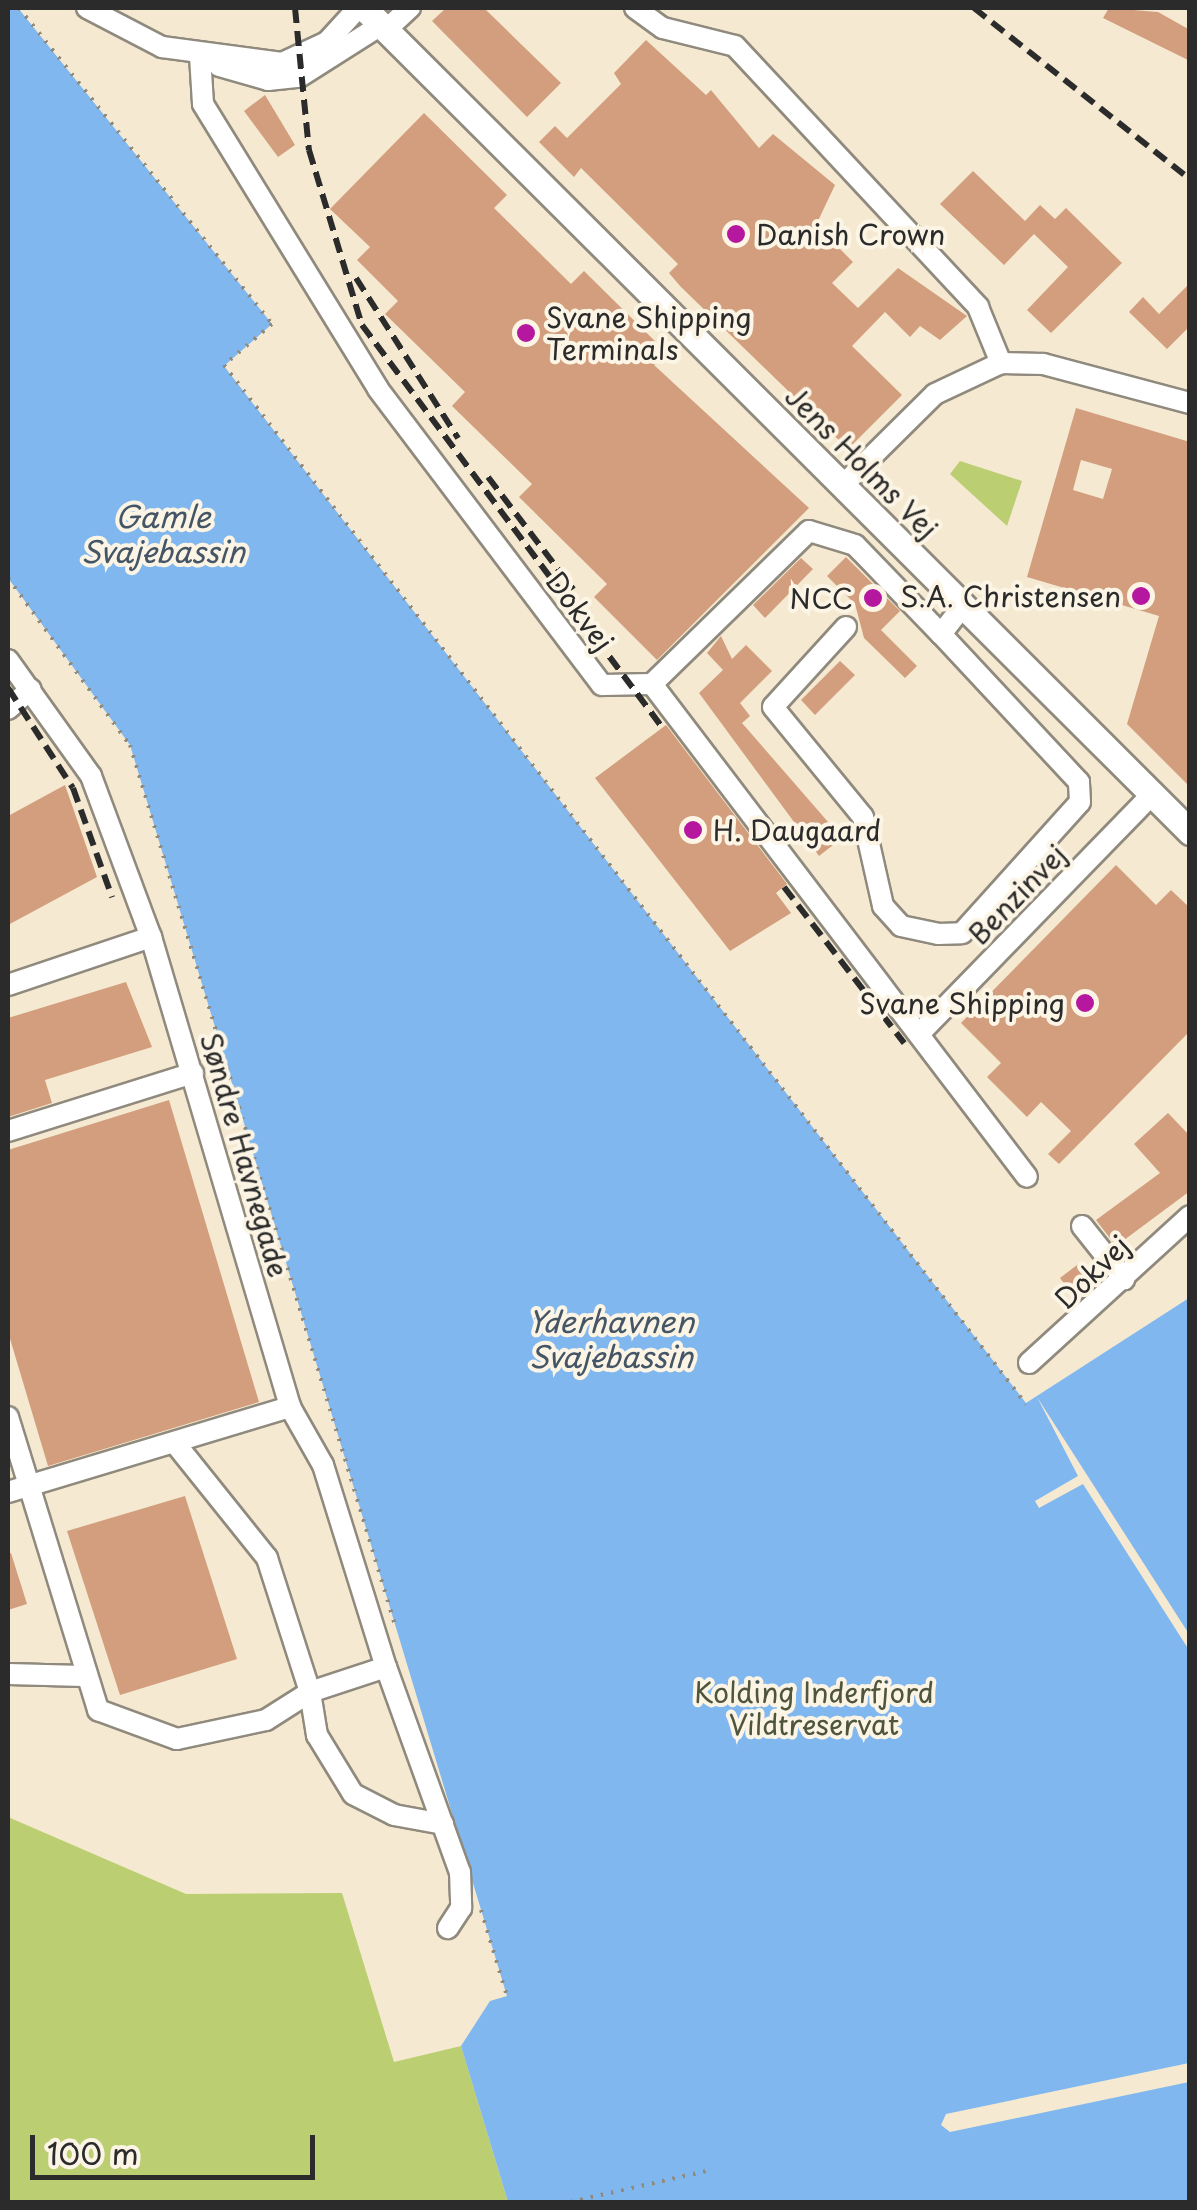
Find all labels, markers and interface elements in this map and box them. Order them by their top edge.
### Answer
place label: Danish Crown [756,217,946,251]
marker: Danish Crown [725,223,747,245]
place label: Svane Shipping Terminals [546,300,753,366]
marker: Svane Shipping Terminals [515,322,537,344]
street label: Jens Holms Vej [779,379,945,545]
water label: Gamle Svajebassin [81,498,245,568]
street label: Dokvej [539,565,621,657]
place label: S.A. Christensen [898,579,1121,613]
place label: NCC [789,581,853,615]
marker: S.A. Christensen [1130,585,1152,607]
marker: NCC [862,587,884,609]
place label: H. Daugaard [713,813,885,847]
marker: H. Daugaard [682,819,704,841]
street label: Benzinvej [961,837,1073,951]
place label: Svane Shipping [858,986,1065,1020]
marker: Svane Shipping [1074,992,1096,1014]
street label: Søndre Havnegade [194,1030,296,1280]
street label: Dokvej [1048,1228,1136,1316]
water label: Yderhavnen Svajebassin [528,1303,694,1374]
park label: Kolding Inderfjord Vildtreservat [694,1675,934,1741]
scale bar [35,2115,320,2177]
text: 100 m [47,2130,139,2175]

